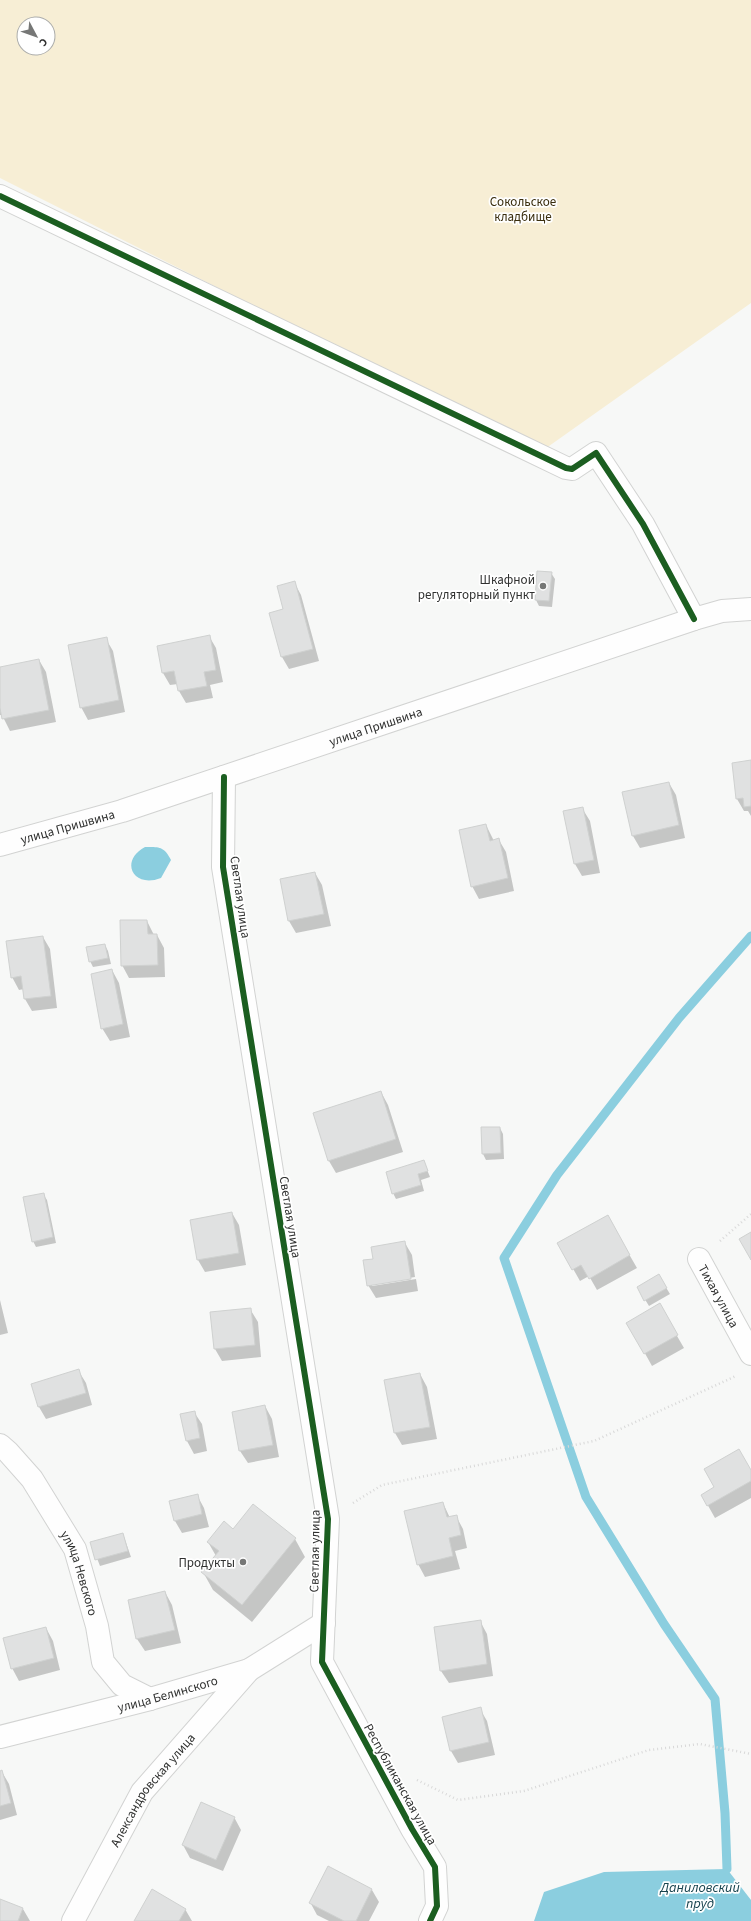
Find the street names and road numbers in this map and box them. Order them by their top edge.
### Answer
street label: улица Пришвина [327,703,425,751]
street label: улица Пришвина [18,805,117,849]
street label: Светлая улица [225,855,255,939]
street label: Светлая улица [275,1175,305,1259]
street label: Тихая улица [694,1262,743,1331]
street label: Светлая улица [305,1510,325,1592]
street label: улица Невского [56,1527,102,1618]
street label: улица Белинского [116,1672,220,1717]
street label: Республиканская улица [359,1721,441,1848]
street label: Александровская улица [106,1730,200,1850]

